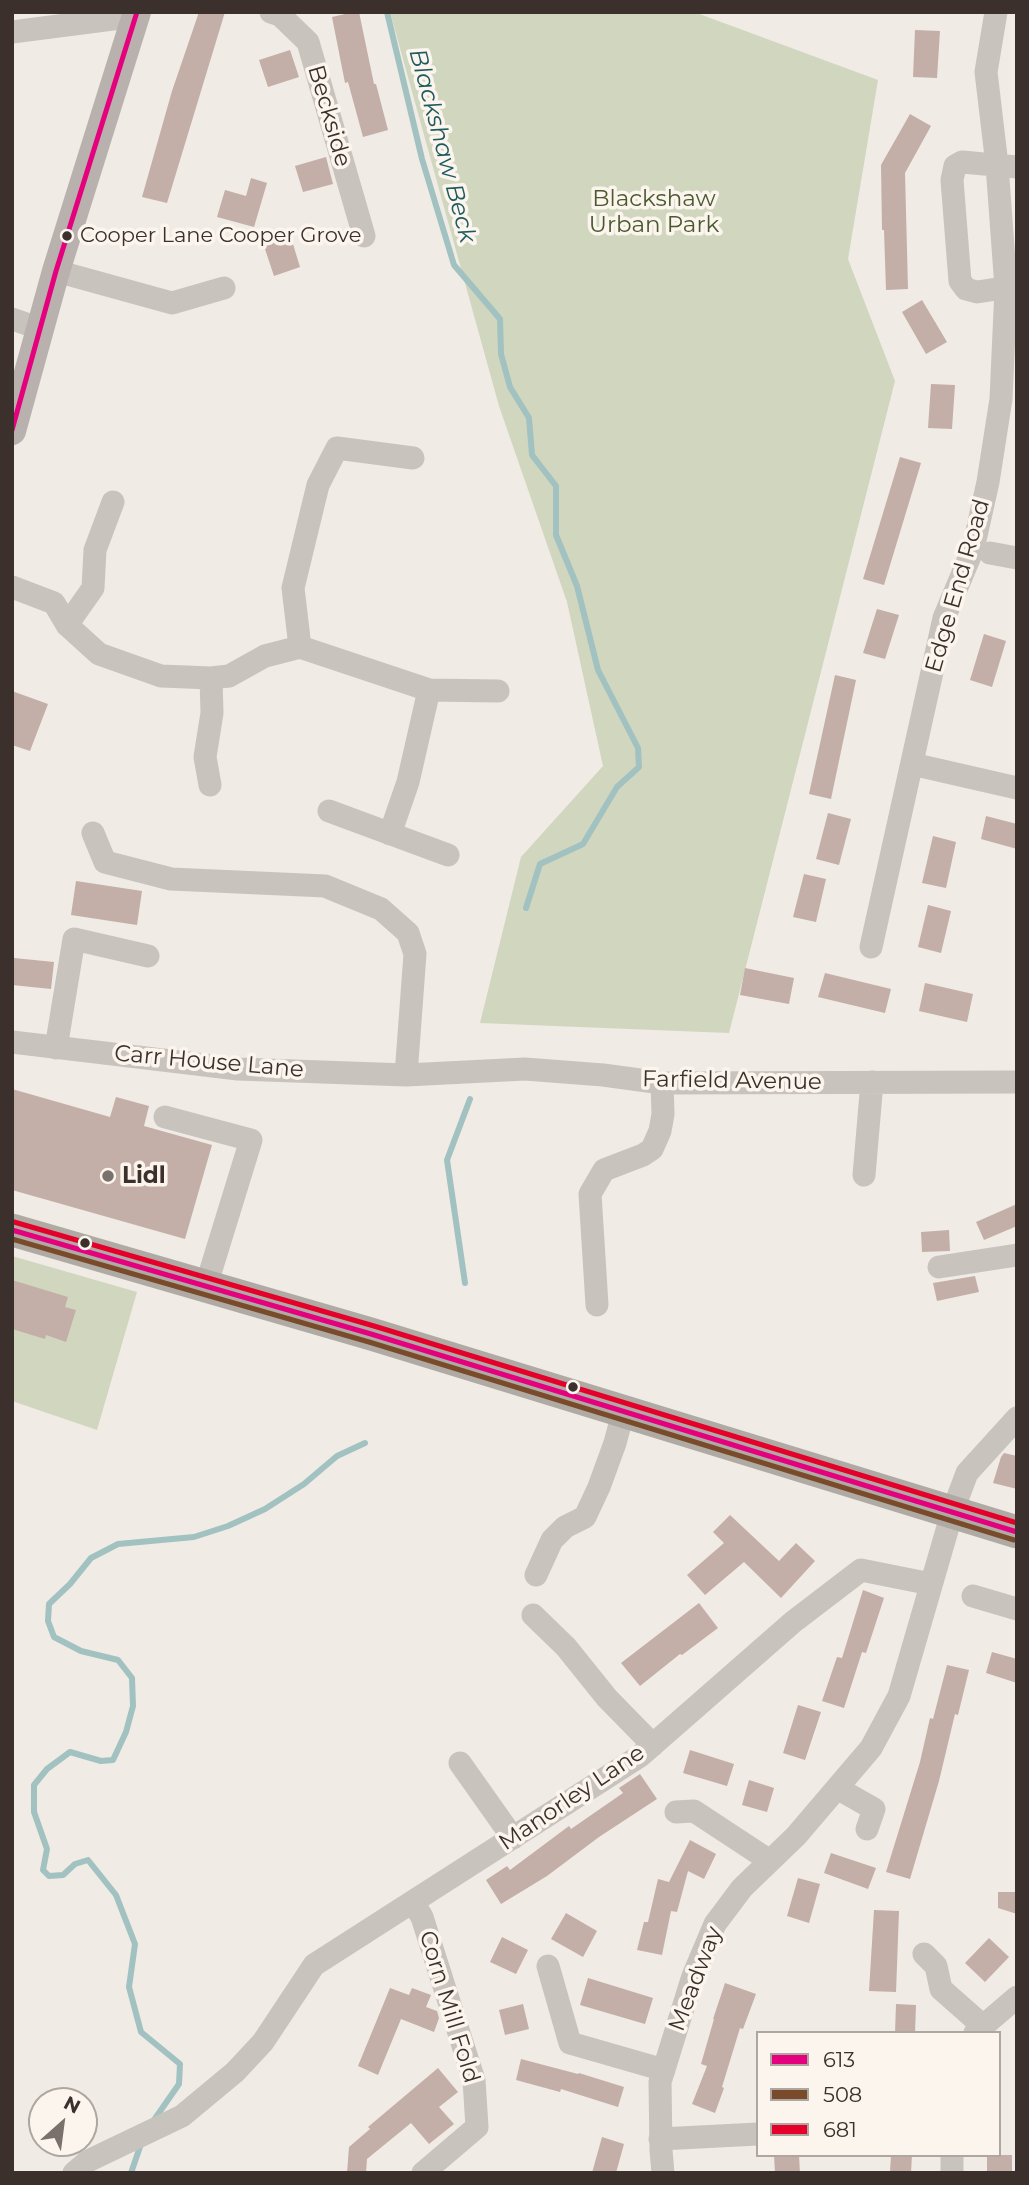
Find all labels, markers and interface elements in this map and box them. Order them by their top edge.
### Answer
water label: Blackshaw Beck [402,46,482,246]
street label: Beckside [301,62,357,170]
park label: Blackshaw Urban Park [589,185,719,239]
place label: Cooper Lane Cooper Grove [80,223,361,249]
marker: Cooper Lane Cooper Grove [60,229,74,243]
street label: Edge End Road [920,496,996,676]
street label: Carr House Lane [113,1040,305,1084]
street label: Farfield Avenue [642,1066,822,1096]
place label: Lidl [122,1162,166,1190]
marker: Lidl [100,1168,116,1184]
unlabelled marker [78,1236,92,1250]
unlabelled marker [566,1380,580,1394]
street label: Manorley Lane [494,1739,650,1857]
street label: Meadway [663,1923,729,2035]
street label: Corn Mill Fold [413,1928,485,2086]
legend [756,2031,1001,2157]
text: 613 [823,2047,855,2072]
text: 508 [823,2082,862,2107]
north arrow [28,2087,98,2157]
text: N [60,2091,84,2119]
text: 681 [823,2117,857,2142]

